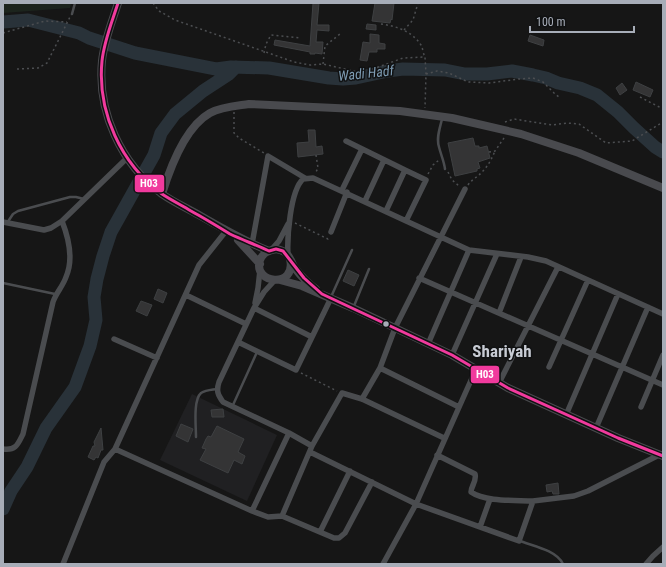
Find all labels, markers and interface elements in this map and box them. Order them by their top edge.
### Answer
scale bar [530,8,634,34]
text: 100 m [536,15,566,29]
water label: Wadi Hadf [337,62,396,84]
line badge: H03 [134,174,165,193]
text: H03 [140,177,158,190]
unlabelled marker [381,319,391,329]
district label: Shariyah [472,341,532,361]
line badge: H03 [470,365,500,384]
text: H03 [476,368,494,381]

